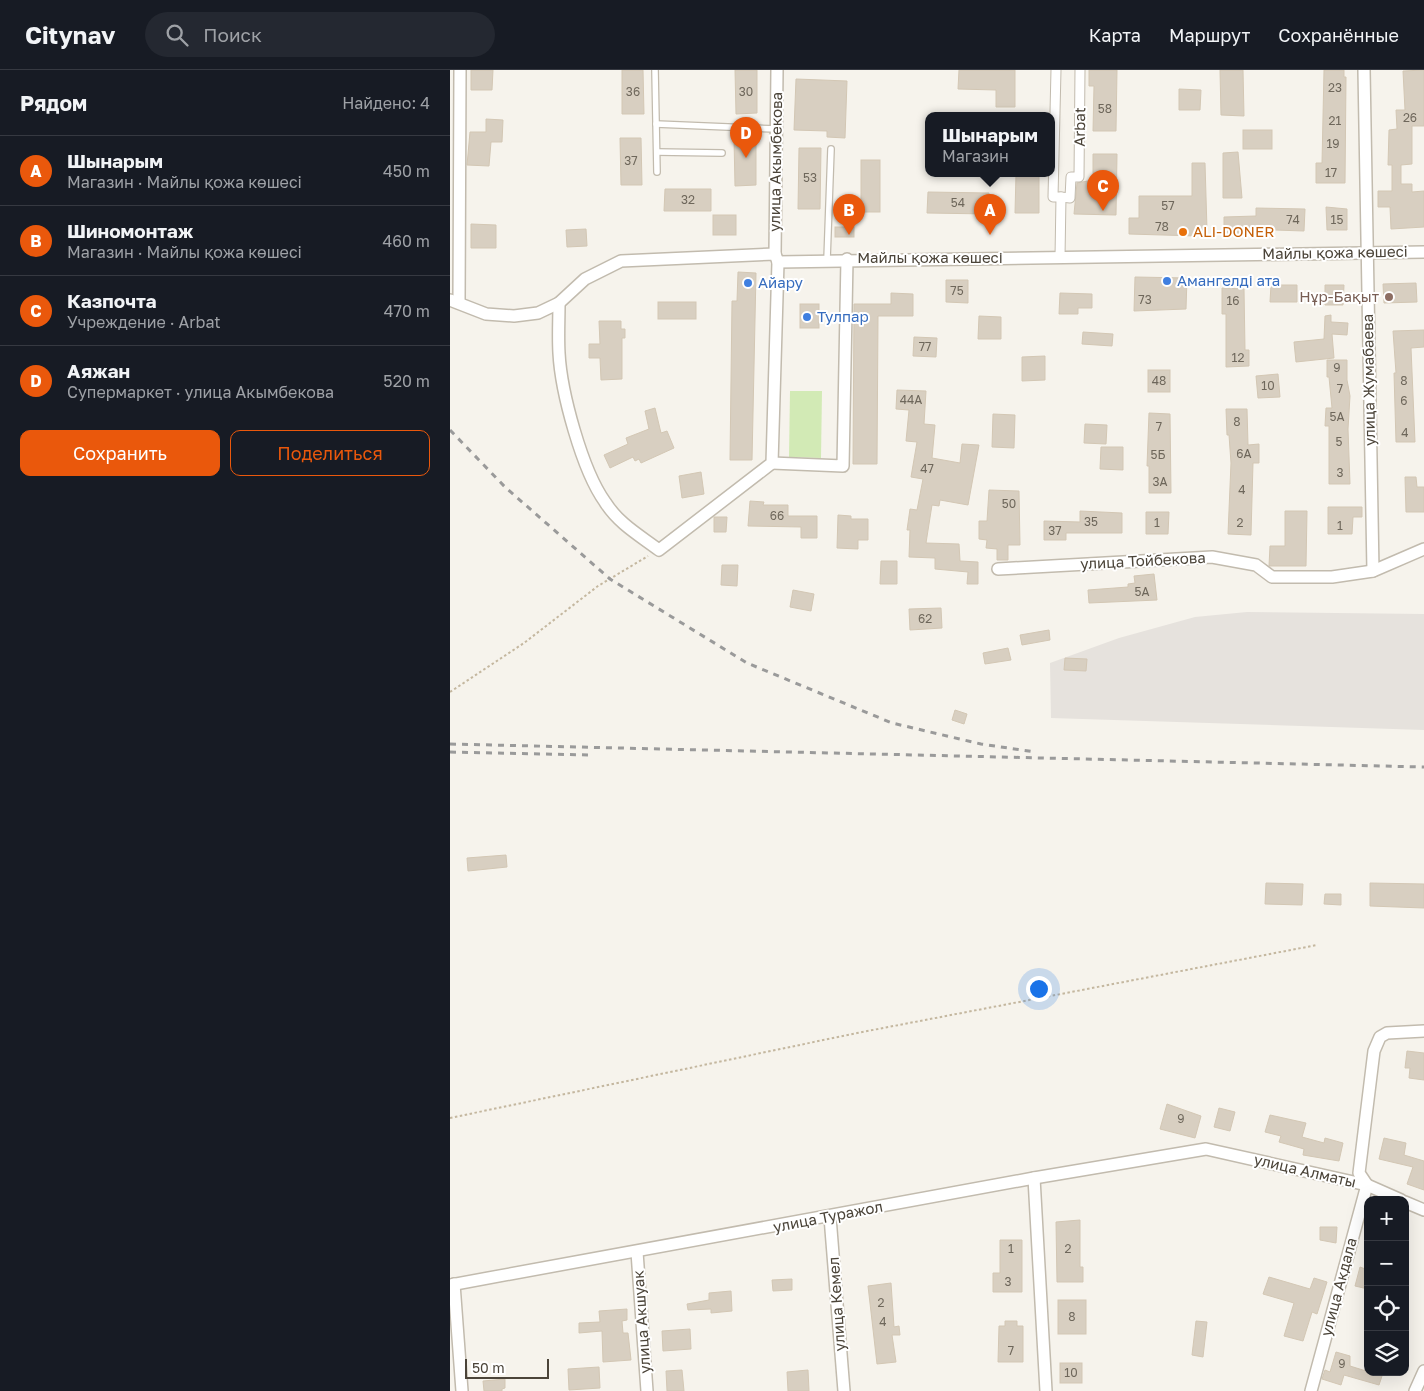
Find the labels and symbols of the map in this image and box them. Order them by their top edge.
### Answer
house number: 23 [1328,80,1342,95]
house number: 36 [626,84,640,99]
house number: 30 [739,84,753,99]
street label: улица Акымбекова [765,92,785,232]
house number: 58 [1098,101,1112,116]
street label: Arbat [1070,107,1088,147]
house number: 26 [1403,110,1417,125]
house number: 21 [1329,113,1342,128]
pin: D [730,117,762,158]
house number: 19 [1326,136,1340,151]
house number: 37 [624,153,638,168]
house number: 17 [1325,165,1337,180]
house number: 53 [803,170,817,185]
pin: C [1087,170,1119,211]
house number: 32 [681,192,695,207]
pin: B [833,194,865,235]
pin: A [974,194,1006,235]
house number: 54 [951,195,965,210]
house number: 57 [1161,198,1175,213]
house number: 74 [1286,212,1300,227]
house number: 15 [1331,212,1343,227]
house number: 78 [1155,219,1169,234]
place label: ALI-DONER [1193,222,1274,240]
marker: ALI-DONER [1177,226,1189,238]
street label: Майлы қожа көшесі [1262,242,1408,262]
street label: Майлы қожа көшесі [857,248,1003,266]
place label: Амангелді ата [1177,271,1280,289]
place label: Айару [758,273,804,291]
marker: Амангелді ата [1161,275,1173,287]
marker: Айару [742,277,754,289]
house number: 75 [950,283,964,298]
place label: Нұр-Бақыт [1299,287,1380,306]
marker: Нұр-Бақыт [1383,291,1395,303]
house number: 73 [1138,292,1152,307]
house number: 16 [1226,293,1240,308]
place label: Тулпар [817,307,869,325]
marker: Тулпар [801,311,813,323]
street label: улица Жумабаева [1358,314,1378,446]
house number: 77 [919,339,931,354]
house number: 12 [1232,350,1244,365]
house number: 9 [1333,360,1341,375]
house number: 48 [1152,373,1166,388]
house number: 8 [1400,373,1408,388]
house number: 10 [1261,378,1275,393]
house number: 7 [1337,381,1343,396]
house number: 44А [900,392,922,407]
house number: 6 [1400,393,1408,408]
house number: 5А [1329,409,1345,424]
house number: 8 [1233,414,1241,429]
house number: 7 [1156,419,1162,434]
house number: 4 [1401,425,1409,440]
house number: 5 [1336,434,1343,449]
house number: 6А [1236,446,1252,461]
house number: 5Б [1151,447,1165,462]
house number: 47 [920,461,934,476]
house number: 3 [1336,465,1344,480]
house number: 3А [1152,474,1168,489]
house number: 4 [1238,482,1246,497]
house number: 50 [1002,496,1016,511]
house number: 66 [770,508,784,523]
house number: 35 [1084,514,1098,529]
house number: 1 [1154,515,1160,530]
house number: 2 [1237,515,1244,530]
house number: 1 [1337,518,1343,533]
house number: 37 [1048,523,1062,538]
street label: улица Тойбекова [1080,548,1206,572]
house number: 5А [1134,584,1150,599]
house number: 62 [918,611,932,626]
your location [1026,976,1052,1002]
house number: 9 [1177,1111,1185,1126]
street label: улица Алматы [1252,1150,1358,1191]
street label: улица Туражол [771,1197,884,1235]
street label: улица Акдала [1316,1235,1360,1338]
house number: 1 [1008,1241,1014,1256]
house number: 2 [1065,1241,1072,1256]
street label: улица Кемел [824,1256,848,1352]
street label: улица Акшуак [628,1269,654,1374]
house number: 3 [1004,1274,1012,1289]
house number: 2 [878,1295,885,1310]
house number: 8 [1068,1309,1076,1324]
house number: 4 [879,1314,887,1329]
house number: 7 [1008,1343,1014,1358]
scale bar [465,1356,549,1379]
house number: 9 [1338,1356,1346,1371]
house number: 10 [1064,1365,1078,1380]

